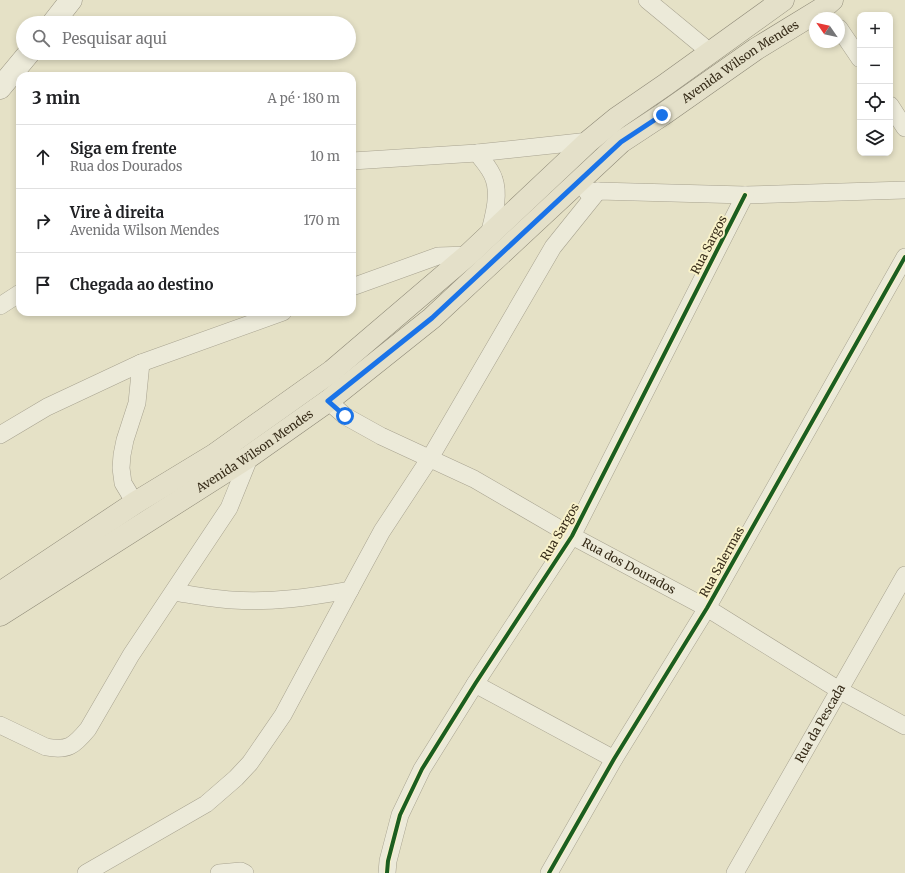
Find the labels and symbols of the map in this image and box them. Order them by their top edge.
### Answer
north arrow [809,12,845,48]
street label: Avenida Wilson Mendes [678,17,802,106]
route end [653,106,671,124]
street label: Rua Sargos [687,213,730,277]
street label: Avenida Wilson Mendes [192,406,316,496]
route start [336,407,354,425]
street label: Rua Sargos [537,500,582,563]
street label: Rua Salermas [696,524,747,600]
street label: Rua dos Dourados [580,535,678,597]
street label: Rua da Pescada [792,681,848,765]

